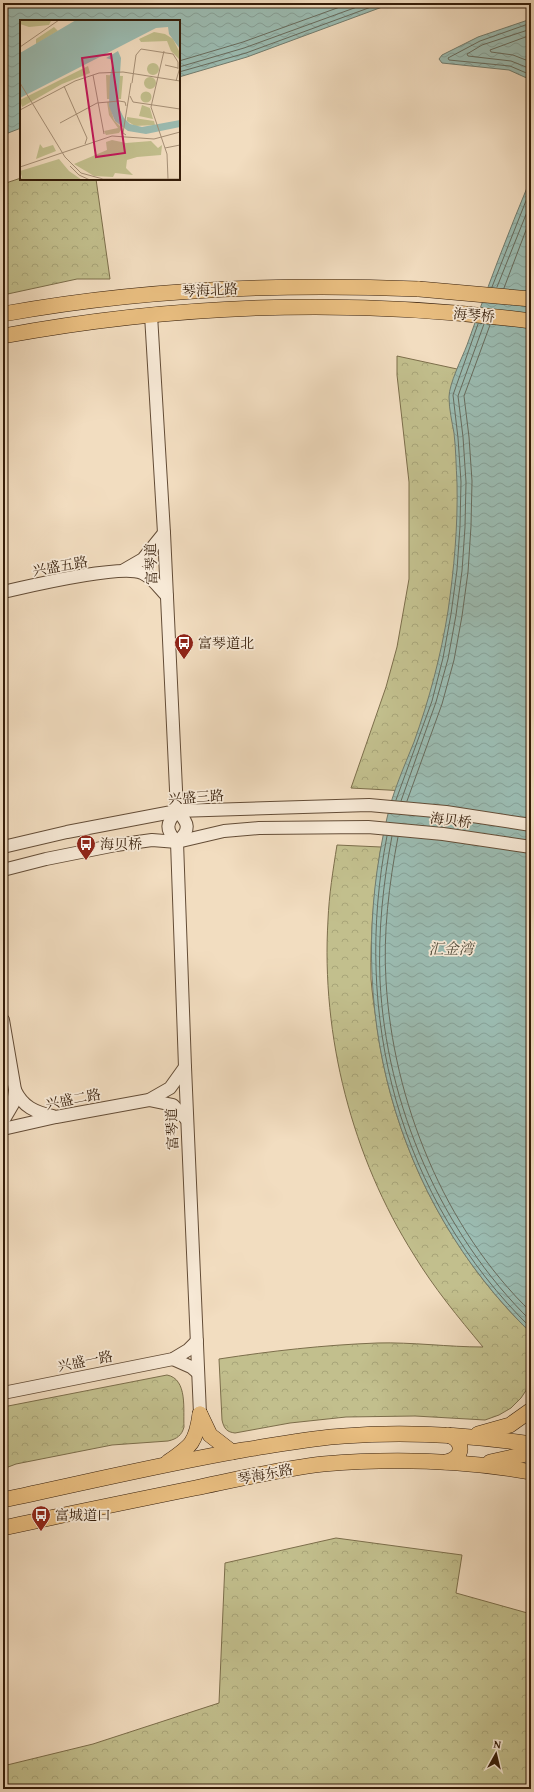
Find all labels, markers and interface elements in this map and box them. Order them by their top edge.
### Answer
inset map [20,20,180,180]
street label: 琴海北路 [182,279,238,301]
street label: 海琴桥 [452,303,496,327]
street label: 富琴道 [140,543,162,585]
street label: 兴盛五路 [31,551,89,581]
bus stop icon: 富琴道北 [173,632,195,660]
place label: 富琴道北 [198,633,254,653]
street label: 兴盛三路 [167,785,225,809]
street label: 海贝桥 [429,808,473,832]
bus stop icon: 海贝桥 [75,833,97,861]
place label: 海贝桥 [100,834,142,854]
water label: 汇金湾 [428,938,476,959]
street label: 兴盛二路 [44,1084,102,1114]
street label: 富琴道 [161,1108,183,1150]
street label: 兴盛一路 [56,1346,114,1376]
street label: 琴海东路 [236,1459,294,1489]
bus stop icon: 富城道口 [30,1504,52,1532]
place label: 富城道口 [55,1505,111,1525]
north arrow [476,1734,516,1774]
text: N [493,1736,503,1753]

